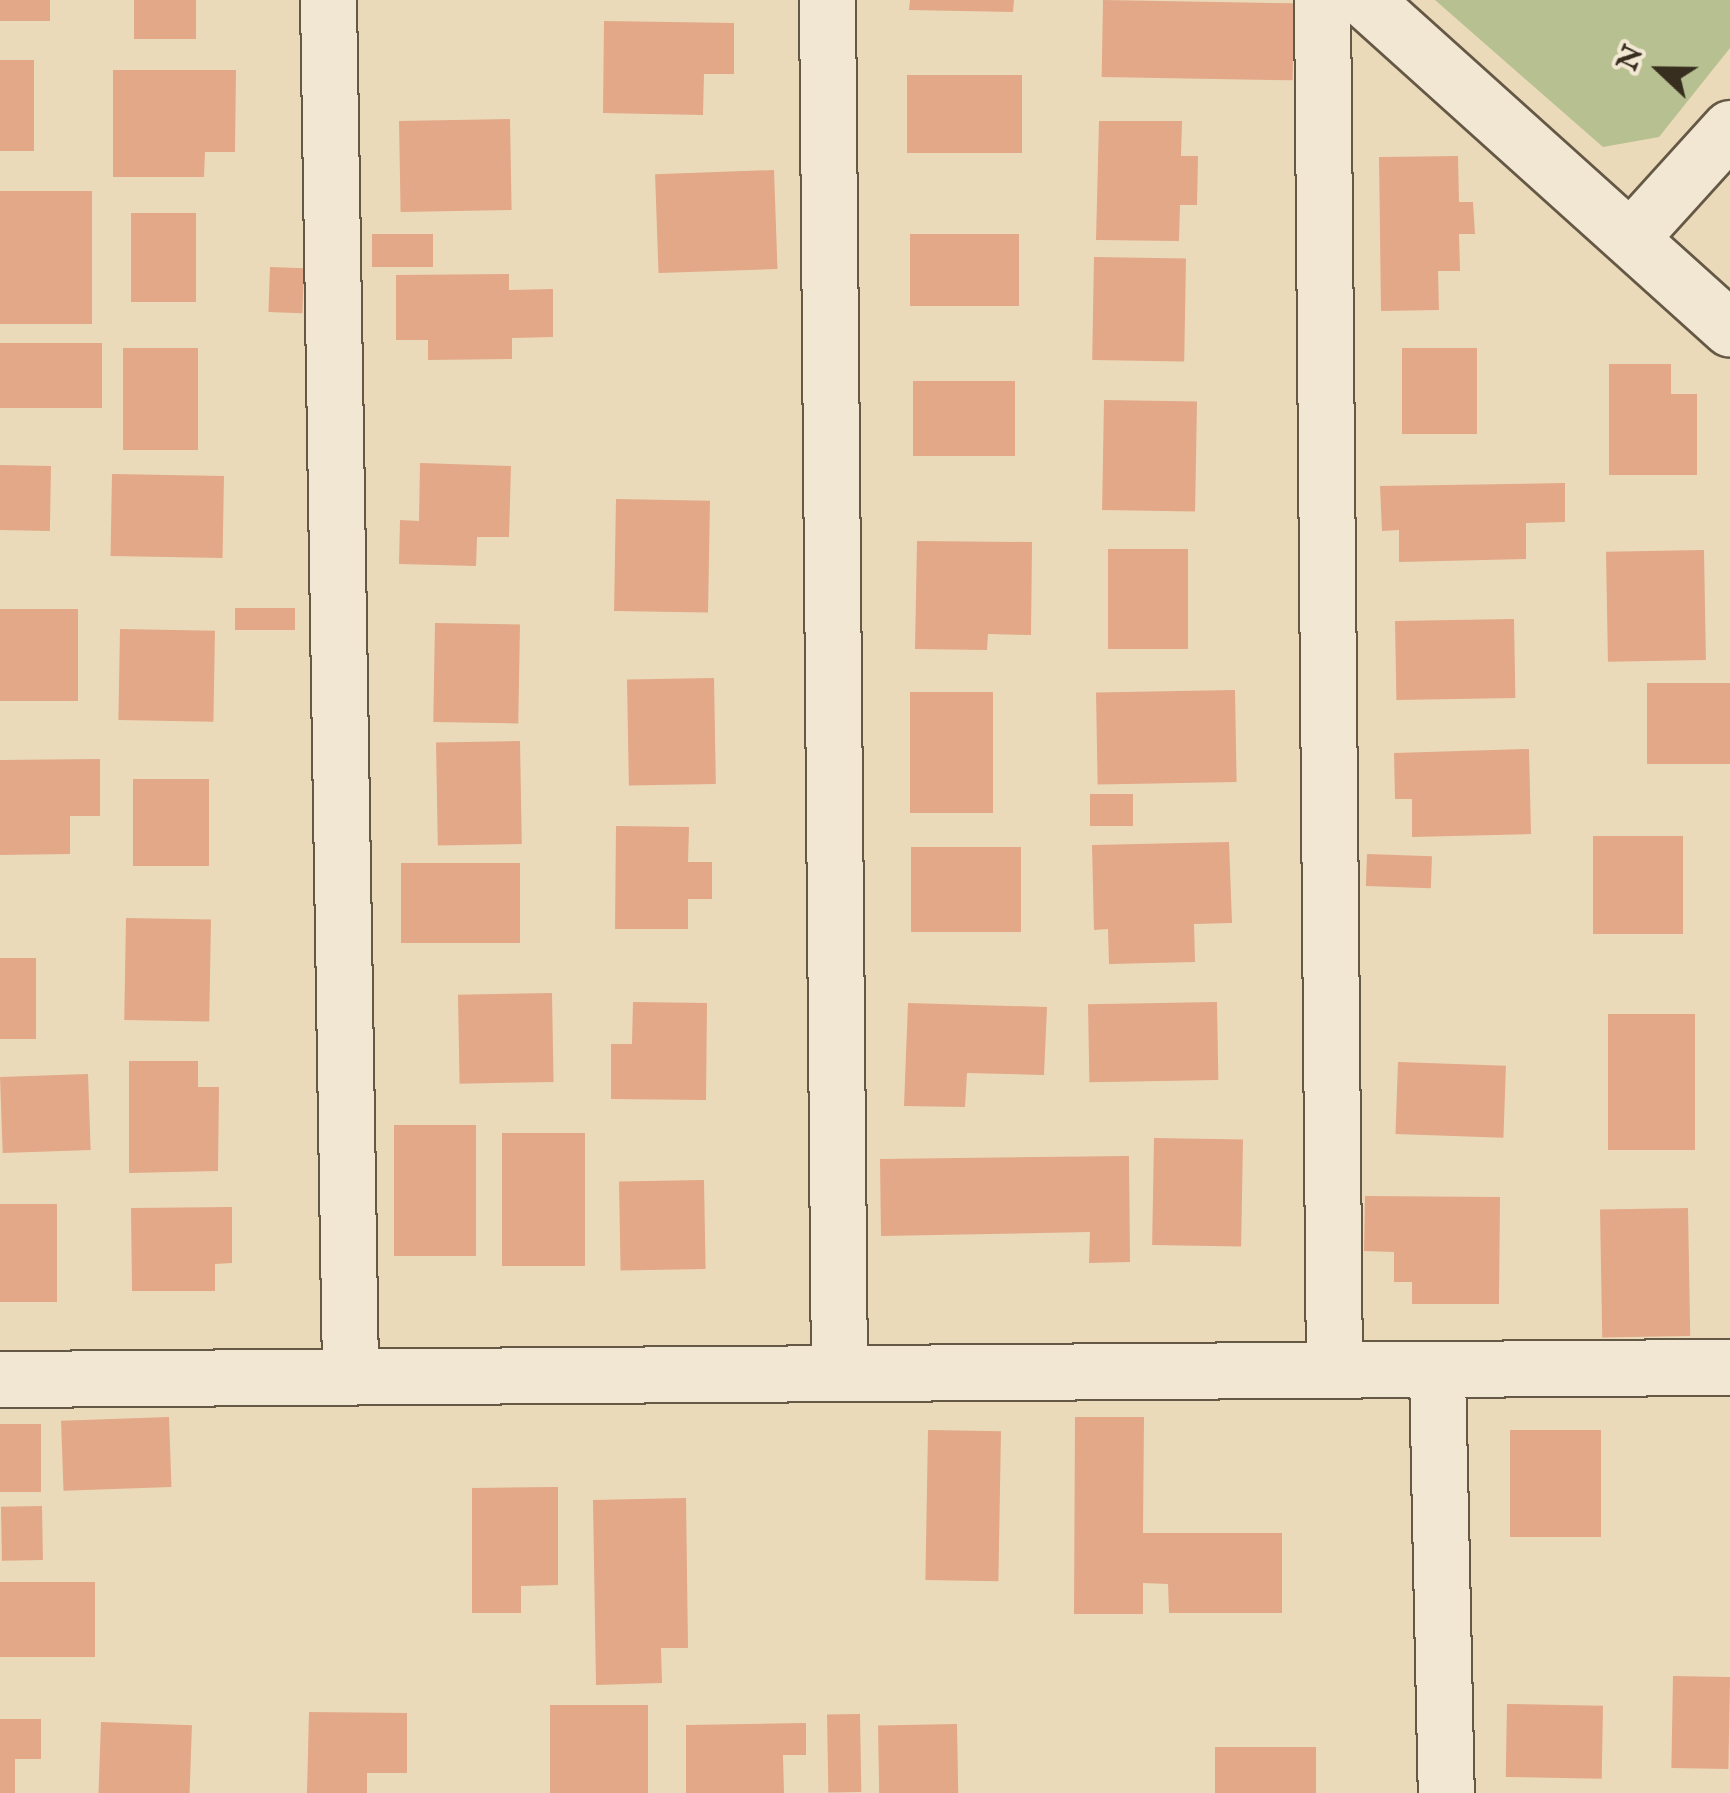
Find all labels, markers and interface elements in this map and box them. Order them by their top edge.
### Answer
north arrow [1610,20,1710,120]
text: N [1611,41,1652,76]

